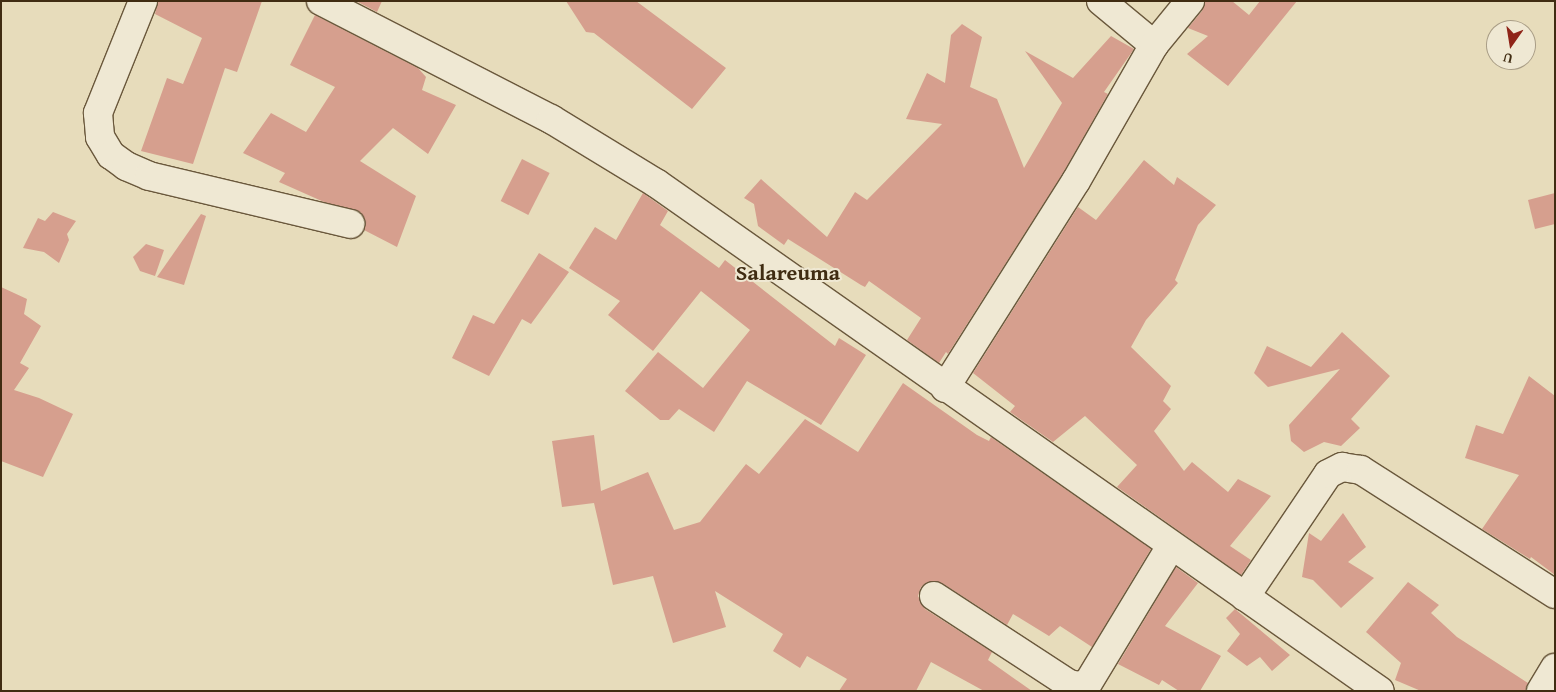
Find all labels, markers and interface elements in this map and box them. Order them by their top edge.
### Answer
north arrow [1486,20,1536,70]
text: U [1501,48,1515,69]
district label: Salareuma [736,260,840,286]

